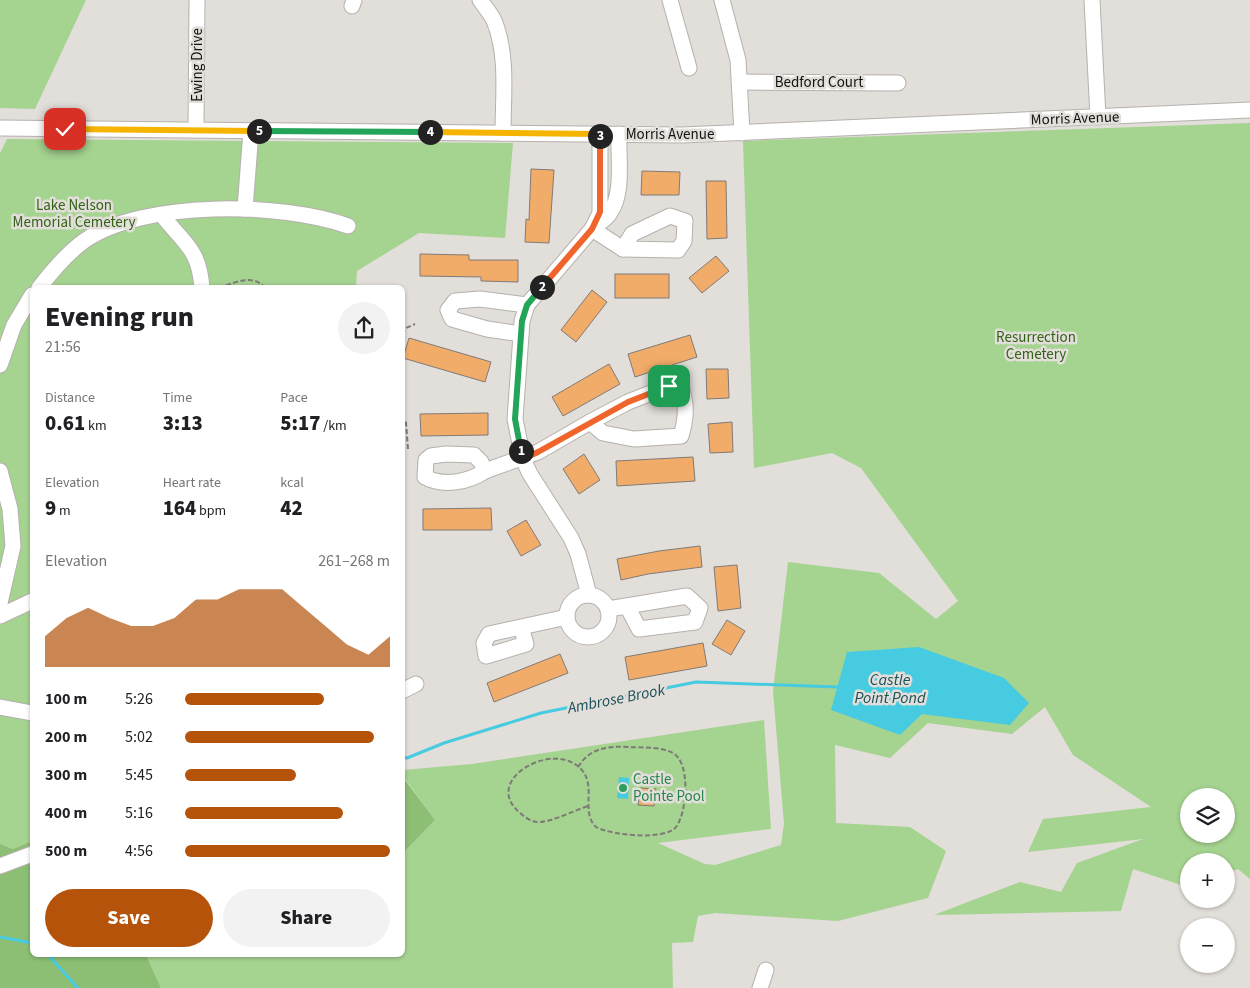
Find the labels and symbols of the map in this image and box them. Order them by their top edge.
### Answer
street label: Ewing Drive [187,28,208,102]
street label: Bedford Court [775,72,863,93]
street label: Morris Avenue [1030,106,1120,131]
pin [44,108,86,150]
pin: 5 [246,118,272,144]
pin: 4 [418,120,442,144]
pin: 3 [588,124,612,148]
street label: Morris Avenue [626,124,714,145]
park label: Lake Nelson Memorial Cemetery [13,195,135,233]
pin: 2 [530,274,554,300]
park label: Resurrection Cemetery [996,327,1076,365]
pin [648,365,690,407]
pin: 1 [508,438,534,464]
water label: Castle Point Pond [854,669,926,709]
water label: Ambrose Brook [565,679,667,719]
place label: Castle Pointe Pool [633,769,705,807]
marker: Castle Pointe Pool [617,782,629,794]

